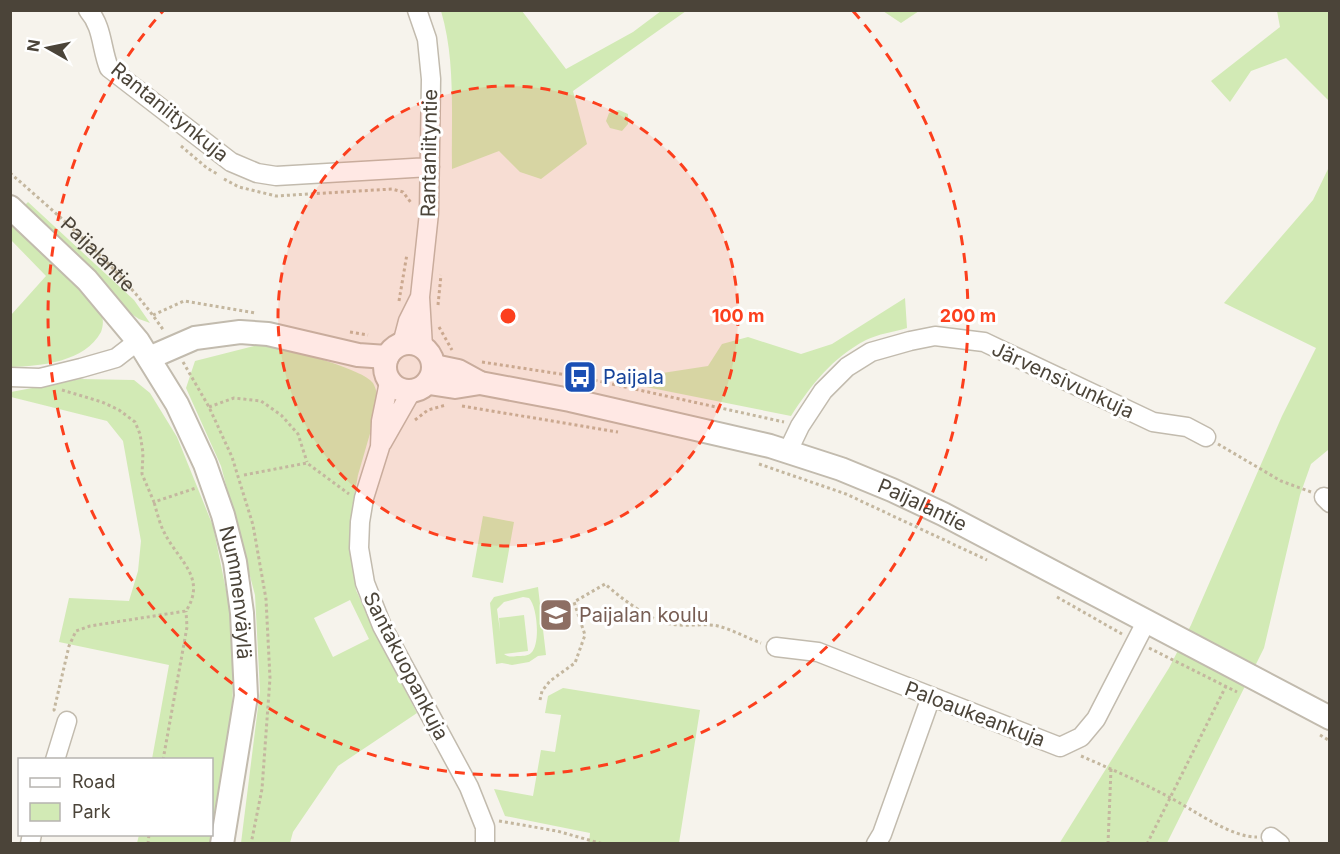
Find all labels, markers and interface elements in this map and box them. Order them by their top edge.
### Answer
north arrow [18,18,78,78]
text: N [22,38,44,53]
street label: Rantaniitynkuja [106,57,234,167]
street label: Rantaniityntie [416,89,442,217]
street label: Paijalantie [56,212,140,297]
text: 100 m [712,305,764,326]
text: 200 m [940,305,996,326]
centre of rings [498,306,518,326]
street label: Järvensivunkuja [988,337,1138,423]
bus stop icon: Paijala [562,359,598,395]
place label: Paijala [603,365,664,389]
street label: Paijalantie [874,474,971,536]
street label: Nummenväylä [214,523,256,660]
street label: Santakuopankuja [358,588,454,744]
school or university icon: Paijalan koulu [538,597,574,633]
place label: Paijalan koulu [579,603,708,627]
street label: Paloaukeankuja [901,676,1049,752]
legend [18,758,213,836]
text: Road [72,771,115,792]
text: Park [72,801,111,822]

